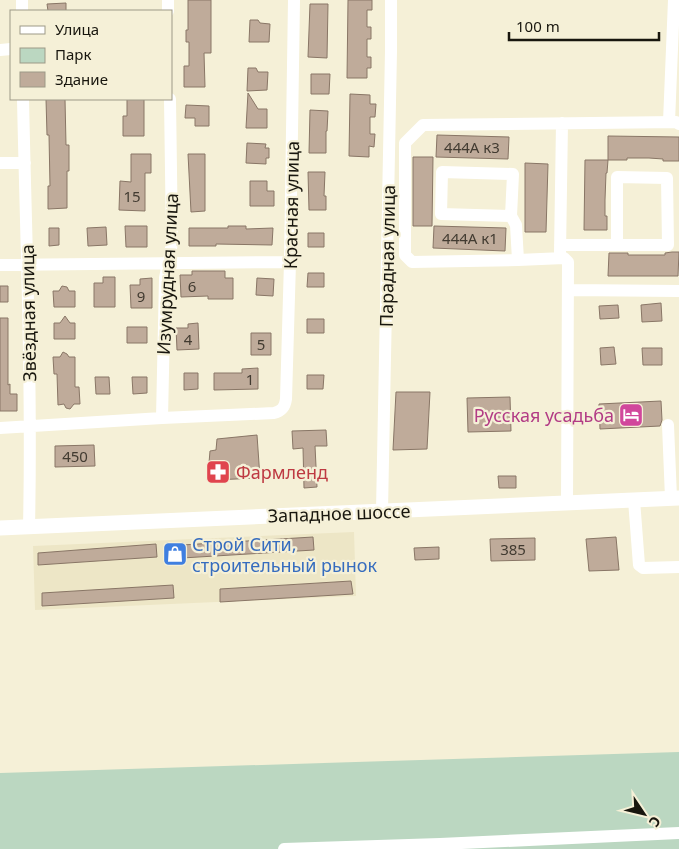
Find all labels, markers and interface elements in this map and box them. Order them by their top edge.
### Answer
legend [10,10,172,100]
scale bar [509,10,659,42]
text: 100 m [516,16,560,36]
text: Улица [55,19,99,39]
text: Парк [55,44,91,64]
text: Здание [55,69,108,89]
house number: 444А к3 [444,137,500,157]
street label: Красная улица [278,141,304,269]
street label: Парадная улица [374,185,400,327]
house number: 15 [123,186,141,206]
street label: Изумрудная улица [151,193,183,355]
house number: 444А к1 [442,228,498,248]
street label: Звёздная улица [15,244,41,382]
house number: 6 [188,276,196,296]
house number: 9 [137,286,145,306]
house number: 4 [184,329,193,349]
house number: 5 [257,334,265,354]
house number: 1 [246,369,254,389]
hotel icon: Русская усадьба [618,402,644,428]
place label: Русская усадьба [474,403,614,427]
house number: 450 [62,446,88,466]
pharmacy icon: Фармленд [205,459,231,485]
place label: Фармленд [236,460,328,484]
street label: Западное шоссе [267,499,411,527]
place label: Строй Сити, строительный рынок [192,532,377,577]
house number: 385 [500,539,526,559]
shop icon: Строй Сити, строительный рынок [162,541,188,567]
north arrow [619,789,669,839]
text: С [645,813,665,831]

